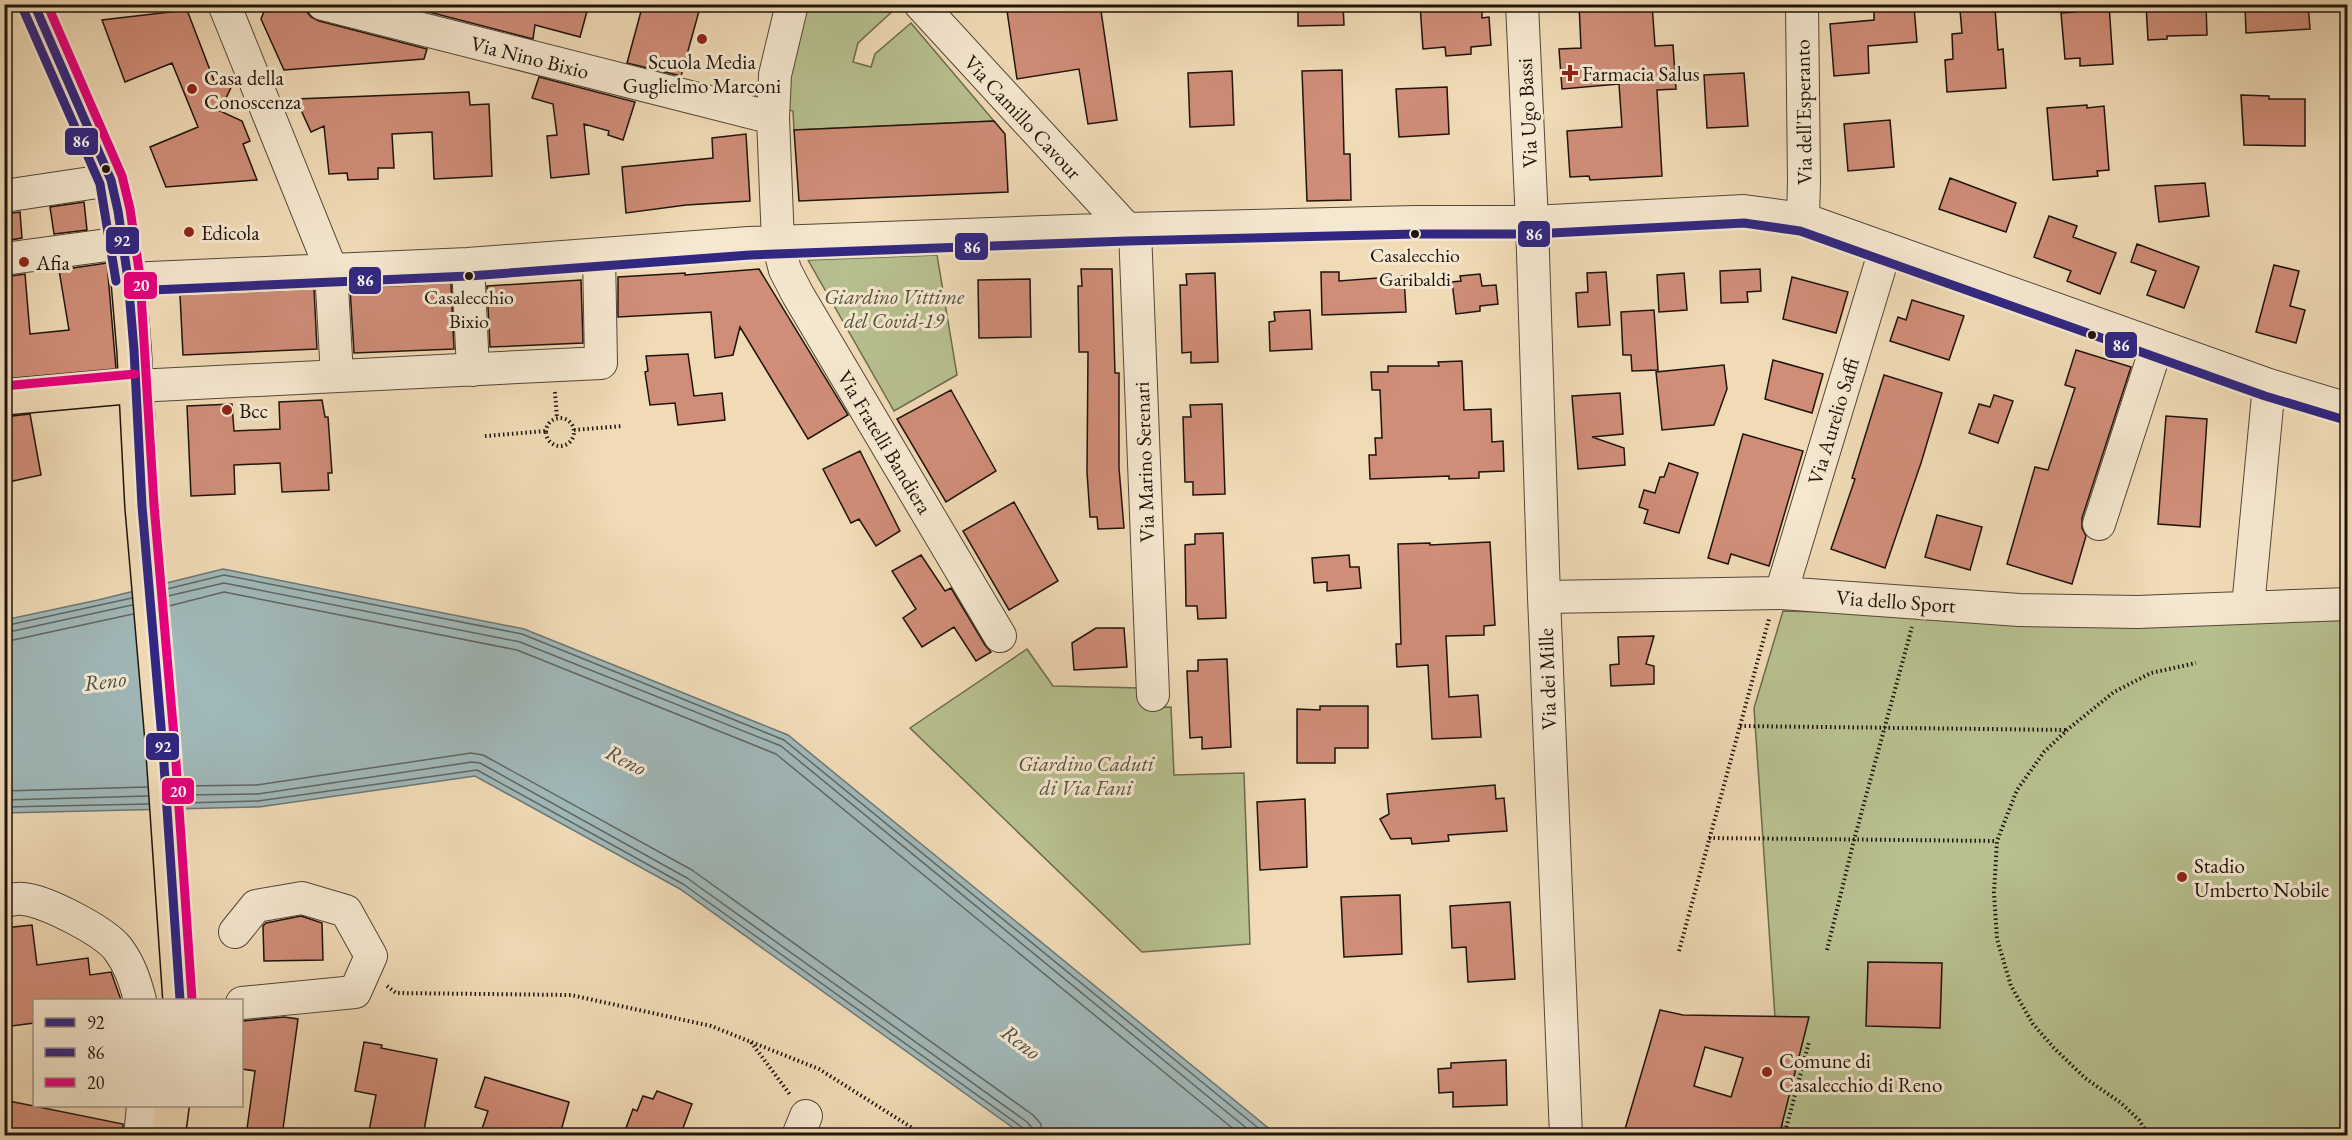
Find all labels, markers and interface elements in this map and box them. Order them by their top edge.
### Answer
street label: Via Nino Bixio [468,29,592,85]
marker: Scuola Media Guglielmo Marconi [695,32,709,46]
street label: Via dell'Esperanto [1788,39,1818,185]
place label: Scuola Media Guglielmo Marconi [623,48,781,99]
street label: Via Camillo Cavour [958,49,1088,185]
street label: Via Ugo Bassi [1511,57,1543,169]
place label: Farmacia Salus [1582,60,1700,87]
place label: Casa della Conoscenza [204,64,302,115]
marker: Farmacia Salus [1563,66,1577,80]
marker: Casa della Conoscenza [185,82,199,96]
line badge: 86 [64,127,99,156]
text: 86 [73,131,90,152]
unlabelled marker [100,163,112,175]
place label: Edicola [201,219,260,246]
line badge: 86 [1517,220,1551,248]
text: 86 [1526,224,1543,245]
marker: Edicola [182,225,196,239]
line badge: 92 [105,226,140,255]
marker: Casalecchio Garibaldi [1409,228,1421,240]
text: 92 [114,230,131,251]
line badge: 86 [954,232,989,261]
text: 86 [964,237,981,258]
place label: Casalecchio Garibaldi [1370,242,1460,292]
place label: Afia [35,249,70,276]
marker: Afia [17,255,31,269]
line badge: 86 [348,266,382,295]
text: 86 [357,270,374,291]
marker: Casalecchio Bixio [463,270,475,282]
line badge: 20 [123,271,158,300]
text: 20 [133,275,150,296]
park label: Giardino Vittime del Covid-19 [824,283,965,334]
place label: Casalecchio Bixio [424,284,514,334]
unlabelled marker [2086,329,2098,341]
line badge: 86 [2104,331,2138,359]
text: 86 [2113,335,2130,356]
street label: Via Aurelio Saffi [1801,354,1865,488]
street label: Via Fratelli Bandiera [831,365,939,519]
street label: Via Marino Serenari [1128,381,1160,543]
place label: Bcc [239,397,268,424]
marker: Bcc [220,403,234,417]
street label: Via dello Sport [1835,583,1957,619]
street label: Via dei Mille [1532,628,1562,730]
water label: Reno [82,664,128,698]
line badge: 92 [145,732,180,761]
text: 92 [155,736,172,757]
water label: Reno [600,737,652,783]
park label: Giardino Caduti di Via Fani [1018,750,1155,801]
line badge: 20 [161,777,195,805]
text: 20 [170,781,187,802]
place label: Stadio Umberto Nobile [2194,852,2329,903]
marker: Stadio Umberto Nobile [2175,870,2189,884]
legend [33,999,243,1107]
text: 92 [87,1011,105,1034]
water label: Reno [995,1018,1047,1066]
text: 86 [87,1041,105,1064]
place label: Comune di Casalecchio di Reno [1779,1047,1942,1098]
marker: Comune di Casalecchio di Reno [1760,1065,1774,1079]
text: 20 [87,1071,105,1094]

